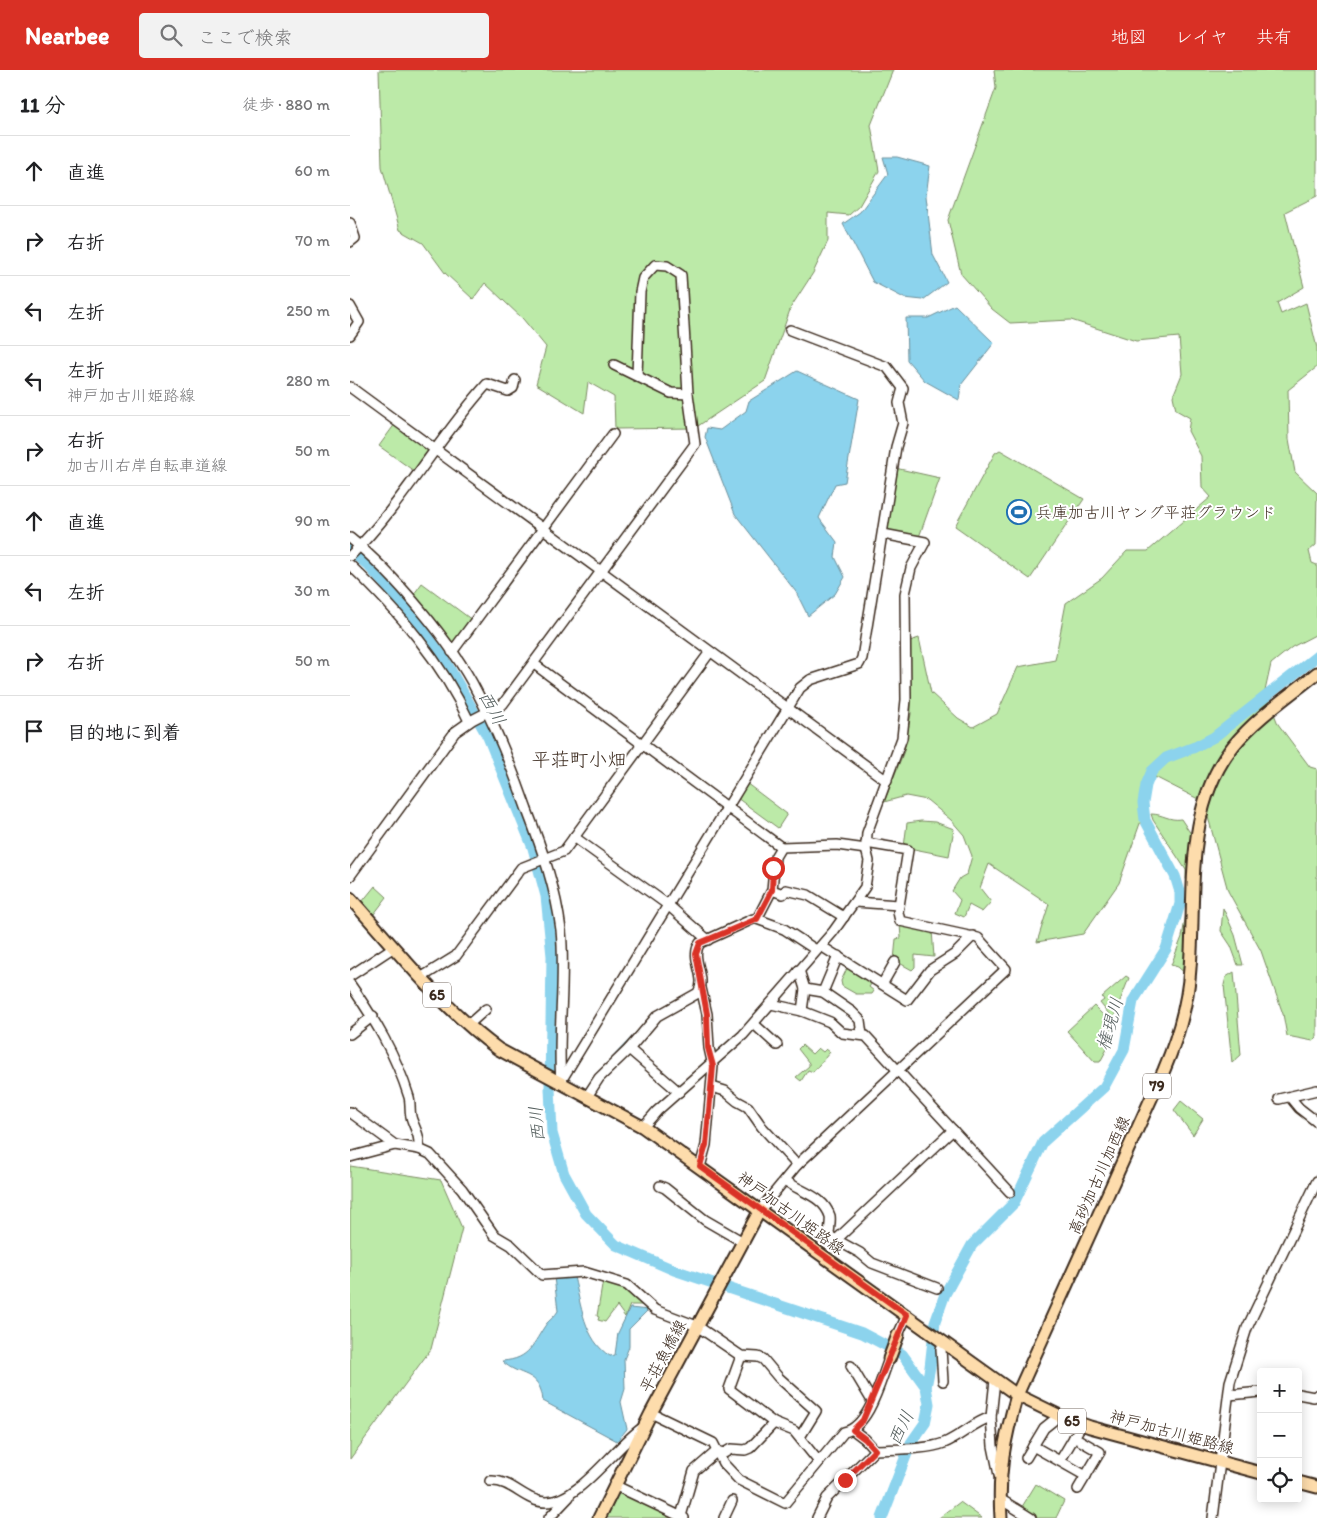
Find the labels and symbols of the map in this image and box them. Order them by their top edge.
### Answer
sports icon: 兵庫加古川ヤング平荘グラウンド [1006,499,1032,525]
place label: 兵庫加古川ヤング平荘グラウンド [1036,503,1276,522]
water label: 西川 [474,687,510,729]
district label: 平荘町小畑 [531,748,627,771]
route start [762,857,785,880]
road number: 65 [423,982,451,1008]
water label: 権現川 [1092,995,1128,1053]
road number: 79 [1143,1074,1171,1098]
water label: 西川 [524,1105,550,1143]
street label: 高砂加古川加西線 [1064,1113,1134,1237]
street label: 神戸加古川姫路線 [734,1168,848,1258]
street label: 平荘魚橋線 [636,1316,690,1396]
street label: 神戸加古川姫路線 [1108,1406,1236,1458]
water label: 西川 [883,1407,919,1449]
road number: 65 [1058,1408,1086,1434]
route end [834,1469,857,1492]

